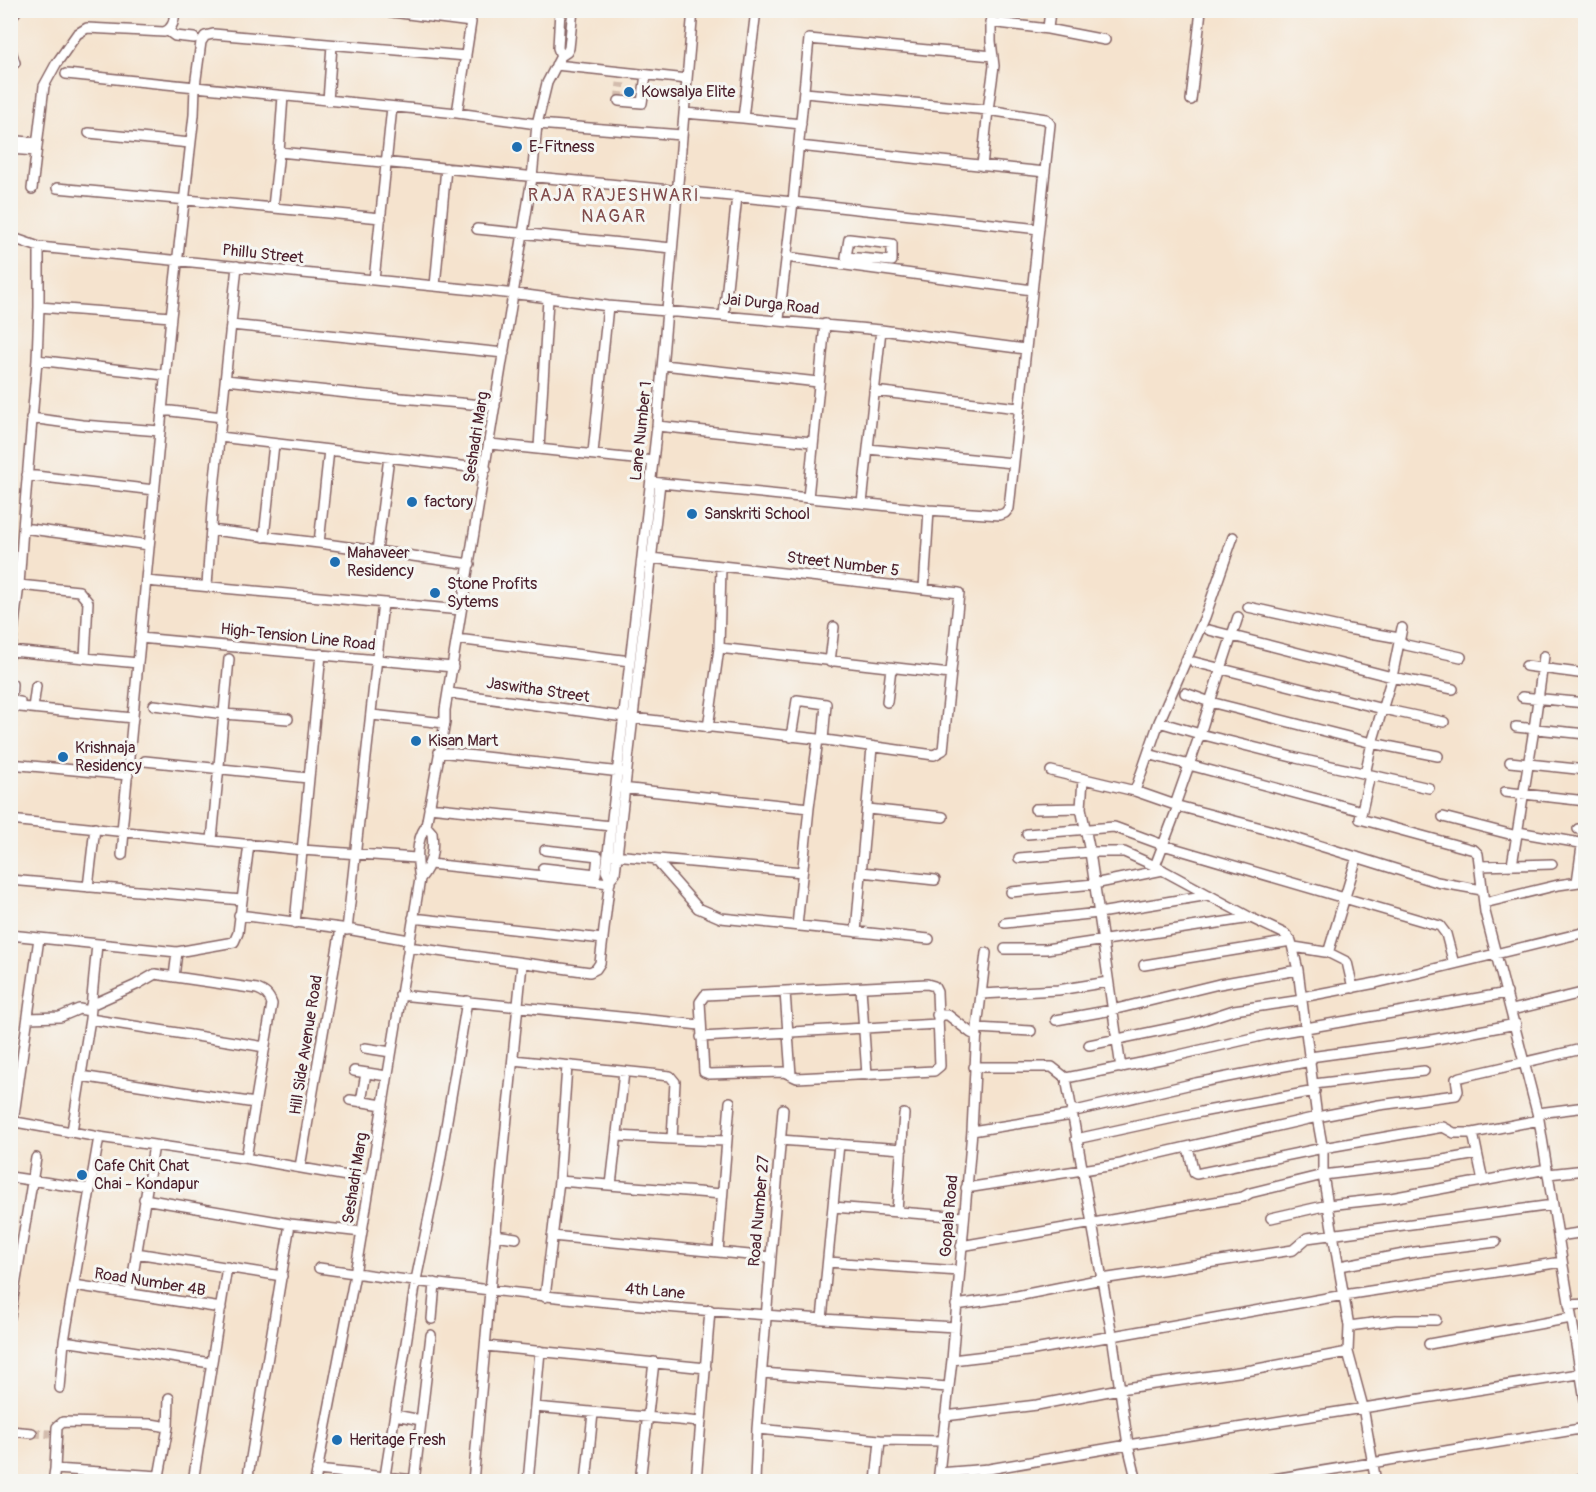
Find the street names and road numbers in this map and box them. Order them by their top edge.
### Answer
street label: Phillu Street [221,240,305,268]
street label: Jai Durga Road [722,289,820,319]
street label: Lane Number 1 [626,380,656,482]
street label: Seshadri Marg [459,390,493,484]
street label: Street Number 5 [786,547,900,581]
street label: High-Tension Line Road [219,619,377,655]
street label: Jaswitha Street [485,673,592,707]
street label: Hill Side Avenue Road [285,974,327,1116]
street label: Seshadri Marg [338,1131,372,1225]
street label: Road Number 27 [744,1154,774,1267]
street label: Gopala Road [935,1174,963,1258]
street label: Road Number 4B [93,1263,207,1301]
street label: 4th Lane [624,1278,686,1304]

